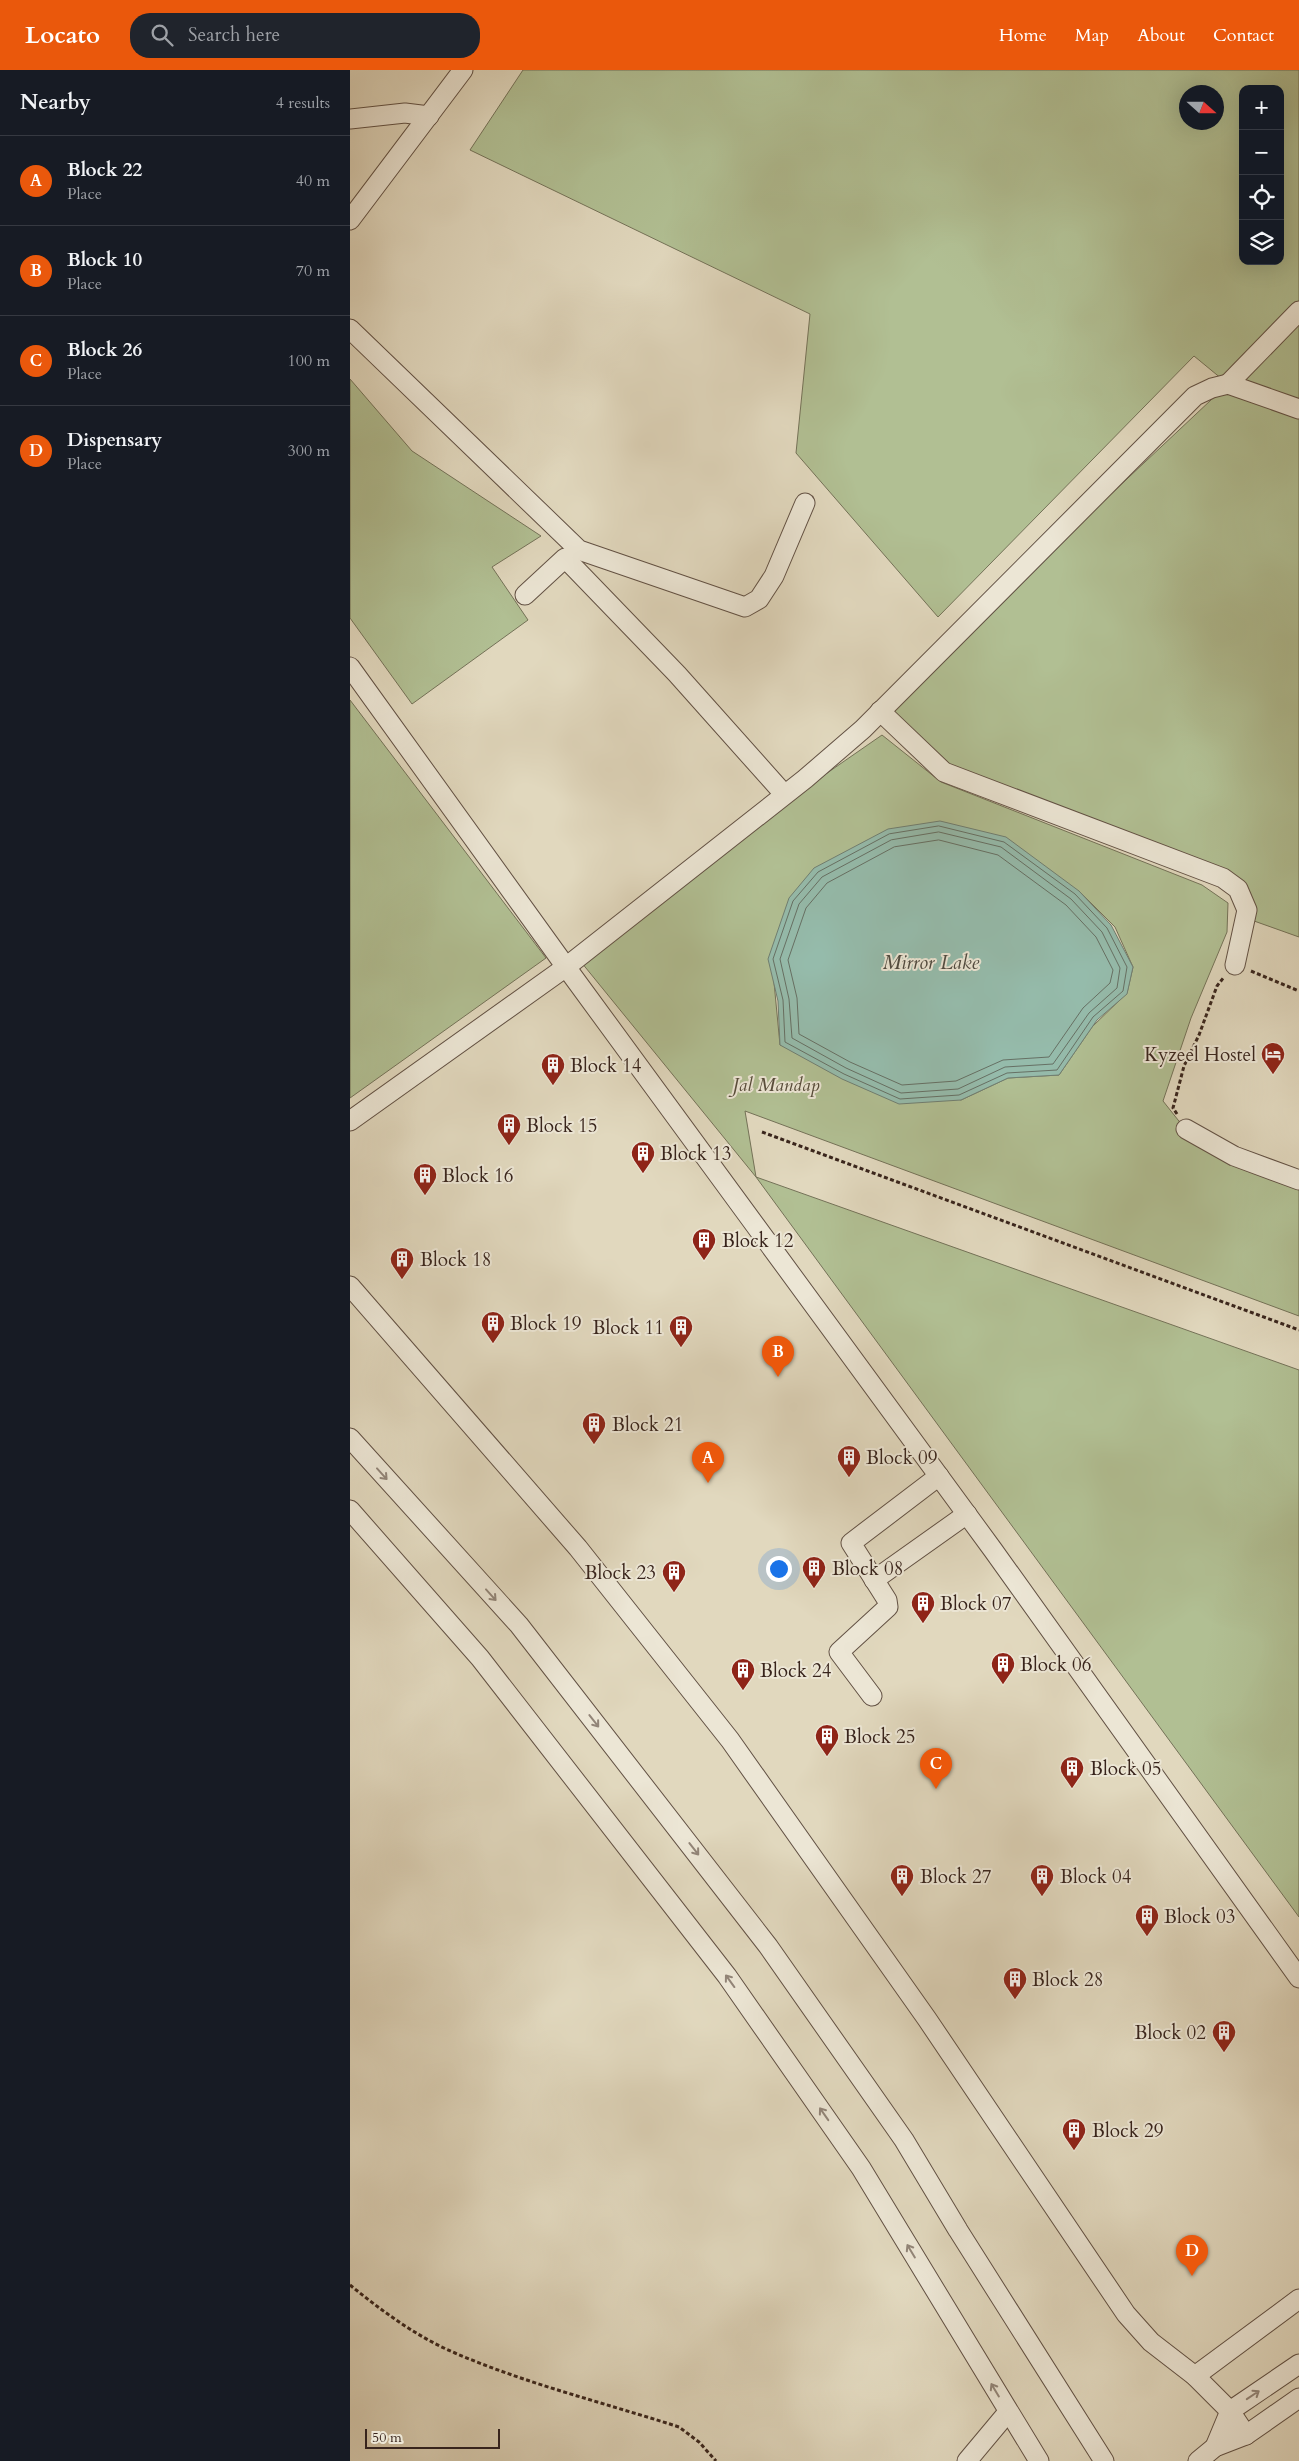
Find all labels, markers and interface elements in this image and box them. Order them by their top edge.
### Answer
search box [130,13,480,58]
text: Locato [25,19,100,52]
icon: search [148,21,176,49]
text: Search here [188,22,280,48]
text: Home [999,23,1047,48]
text: Map [1075,23,1109,48]
text: About [1137,23,1185,48]
text: Contact [1213,23,1274,48]
north arrow [1179,85,1224,130]
map controls [1239,85,1284,265]
button: + [1239,85,1284,130]
text: Nearby [20,88,91,117]
text: 4 results [276,92,330,114]
button: − [1239,130,1284,175]
text: Block 22 [67,157,142,183]
text: A [30,170,42,192]
text: 40 m [296,170,330,192]
button: locate [1239,175,1284,220]
text: Place [67,183,102,205]
button: layers [1239,220,1284,265]
text: Block 10 [67,247,142,273]
text: B [30,260,42,282]
text: 70 m [296,260,330,282]
text: Place [67,273,102,295]
text: Block 26 [67,337,142,363]
text: C [30,350,42,372]
text: 100 m [288,350,330,372]
text: Place [67,363,102,385]
text: Dispensary [67,427,162,453]
text: D [29,440,43,462]
text: 300 m [288,440,330,462]
text: Place [67,453,102,475]
water label: Mirror Lake [883,949,980,976]
hotel icon: Kyzeel Hostel [1260,1041,1286,1075]
place label: Kyzeel Hostel [1144,1042,1256,1068]
building icon: Block 14 [540,1052,566,1086]
place label: Block 14 [570,1053,642,1079]
park label: Jal Mandap [728,1072,820,1098]
building icon: Block 15 [496,1112,522,1146]
place label: Block 15 [526,1113,597,1139]
building icon: Block 13 [630,1140,656,1174]
place label: Block 13 [660,1141,731,1167]
building icon: Block 16 [412,1162,438,1196]
place label: Block 16 [442,1163,513,1189]
building icon: Block 12 [691,1227,717,1261]
place label: Block 12 [722,1228,794,1254]
building icon: Block 18 [389,1246,415,1280]
place label: Block 18 [420,1247,491,1273]
building icon: Block 19 [480,1310,506,1344]
place label: Block 19 [510,1311,582,1337]
building icon: Block 11 [668,1314,694,1348]
place label: Block 11 [593,1315,664,1341]
pin: B [762,1336,794,1377]
building icon: Block 21 [581,1411,607,1445]
place label: Block 21 [612,1412,683,1438]
pin: A [692,1442,724,1483]
building icon: Block 09 [836,1444,862,1478]
place label: Block 09 [866,1445,938,1471]
one-way arrow [377,1468,388,1481]
building icon: Block 08 [801,1555,827,1589]
your location [766,1556,792,1582]
place label: Block 08 [832,1556,903,1582]
building icon: Block 23 [661,1559,687,1593]
place label: Block 23 [585,1560,656,1586]
one-way arrow [485,1588,497,1601]
building icon: Block 07 [910,1590,936,1624]
place label: Block 07 [940,1591,1012,1617]
building icon: Block 06 [990,1651,1016,1685]
place label: Block 06 [1020,1652,1091,1678]
building icon: Block 24 [730,1657,756,1691]
place label: Block 24 [760,1658,832,1684]
one-way arrow [588,1714,599,1727]
building icon: Block 25 [814,1723,840,1757]
place label: Block 25 [844,1724,915,1750]
pin: C [920,1748,952,1789]
building icon: Block 05 [1059,1755,1085,1789]
place label: Block 05 [1090,1756,1161,1782]
one-way arrow [688,1842,699,1855]
building icon: Block 27 [889,1863,915,1897]
building icon: Block 04 [1029,1863,1055,1897]
place label: Block 27 [920,1864,992,1890]
place label: Block 04 [1060,1864,1132,1890]
building icon: Block 03 [1134,1903,1160,1937]
place label: Block 03 [1164,1904,1235,1930]
building icon: Block 28 [1002,1966,1028,2000]
place label: Block 28 [1032,1967,1103,1993]
one-way arrow [725,1974,735,1988]
building icon: Block 02 [1211,2019,1237,2053]
place label: Block 02 [1135,2020,1206,2046]
one-way arrow [819,2107,829,2121]
building icon: Block 29 [1061,2117,1087,2151]
place label: Block 29 [1092,2118,1164,2144]
pin: D [1176,2235,1208,2276]
one-way arrow [905,2244,915,2258]
one-way arrow [989,2383,999,2397]
one-way arrow [1246,2390,1260,2401]
scale bar [365,2426,500,2449]
text: 50 m [372,2428,402,2447]

